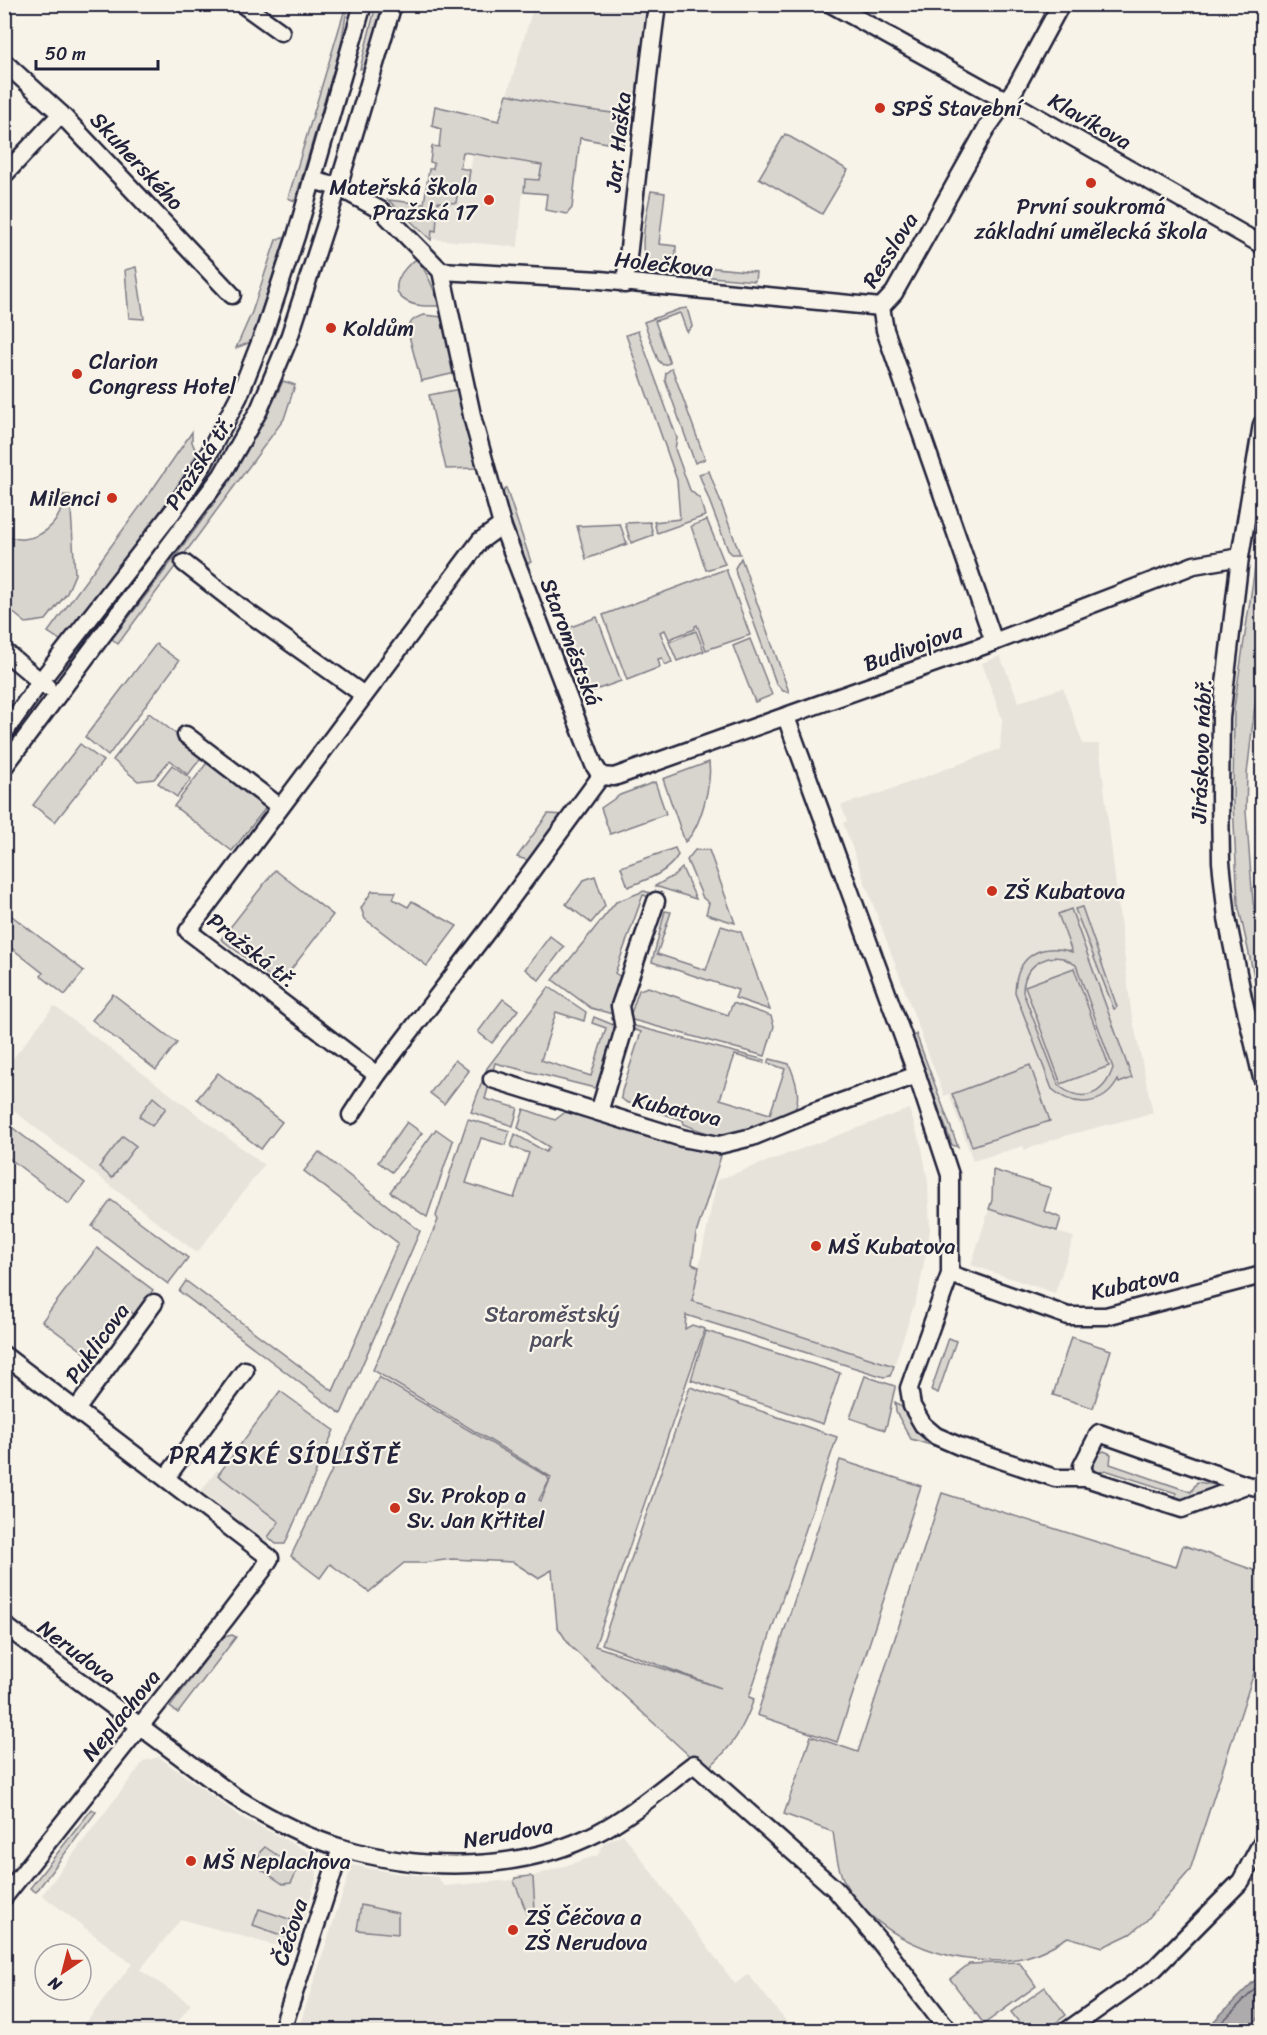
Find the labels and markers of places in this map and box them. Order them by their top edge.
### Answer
place label: SPŠ Stavební [892,89,1025,128]
marker: SPŠ Stavební [873,101,887,115]
place label: Mateřská škola Pražská 17 [329,168,478,232]
marker: První soukromá základní umělecká škola [1084,176,1098,190]
place label: První soukromá základní umělecká škola [974,187,1208,251]
marker: Mateřská škola Pražská 17 [482,193,496,207]
place label: Koldům [343,309,414,348]
marker: Koldům [324,321,338,335]
place label: Clarion Congress Hotel [89,342,237,406]
marker: Clarion Congress Hotel [70,367,84,381]
place label: Milenci [29,479,101,518]
marker: Milenci [105,491,119,505]
place label: ZŠ Kubatova [1004,872,1125,911]
marker: ZŠ Kubatova [985,884,999,898]
place label: MŠ Kubatova [828,1227,956,1266]
marker: MŠ Kubatova [809,1239,823,1253]
place label: Sv. Prokop a Sv. Jan Křtitel [407,1476,545,1540]
marker: Sv. Prokop a Sv. Jan Křtitel [388,1501,402,1515]
place label: MŠ Neplachova [203,1842,351,1881]
marker: MŠ Neplachova [184,1854,198,1868]
place label: ZŠ Čéčova a ZŠ Nerudova [525,1898,648,1962]
marker: ZŠ Čéčova a ZŠ Nerudova [506,1923,520,1937]

